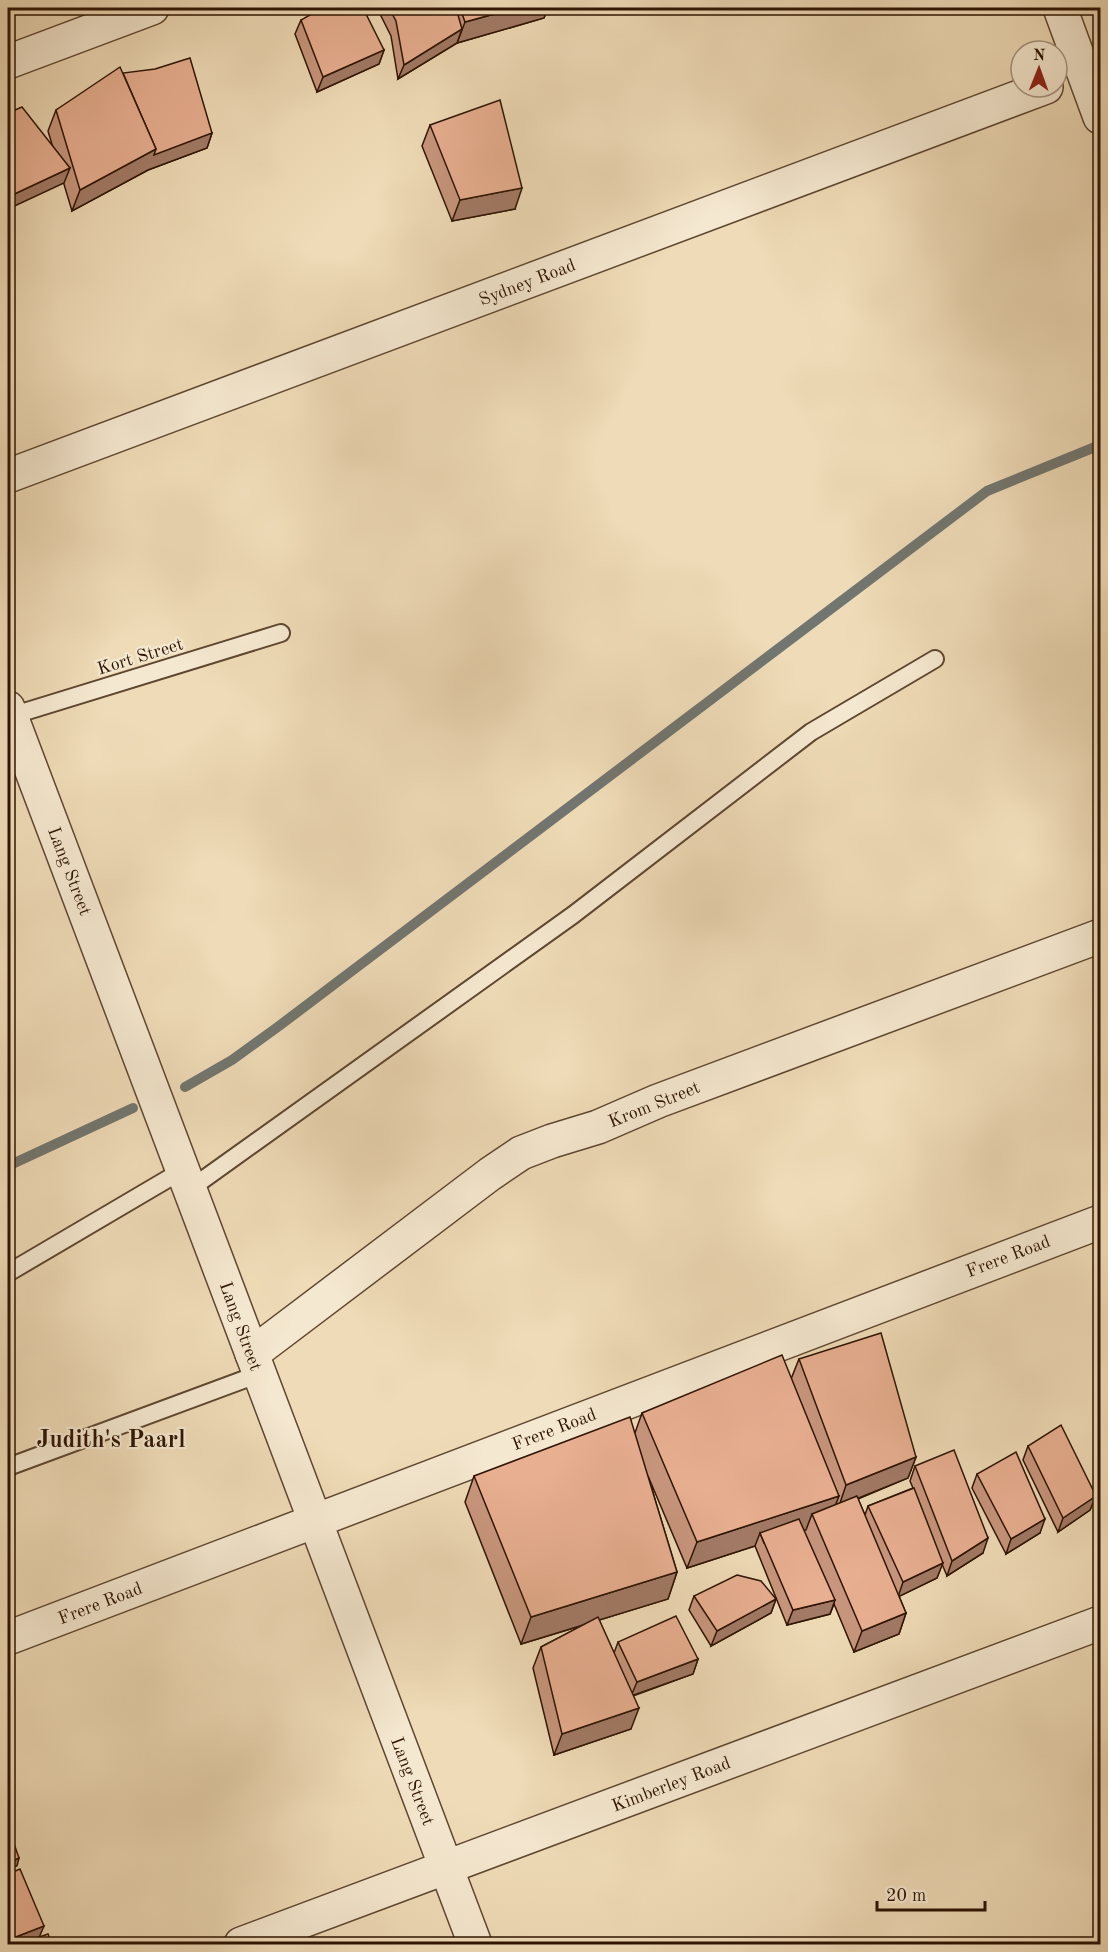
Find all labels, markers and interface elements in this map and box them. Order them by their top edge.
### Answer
north arrow [1009,39,1069,99]
text: N [1033,48,1046,64]
street label: Sydney Road [477,256,578,310]
street label: Kort Street [95,635,185,679]
street label: Lang Street [44,825,94,918]
street label: Krom Street [606,1078,703,1131]
street label: Frere Road [964,1233,1053,1281]
street label: Lang Street [216,1280,264,1373]
street label: Frere Road [510,1406,599,1454]
district label: Judith's Paarl [36,1429,186,1453]
street label: Frere Road [56,1580,145,1628]
street label: Lang Street [387,1735,437,1828]
street label: Kimberley Road [610,1754,733,1816]
scale bar [877,1874,985,1912]
text: 20 m [886,1887,926,1905]

